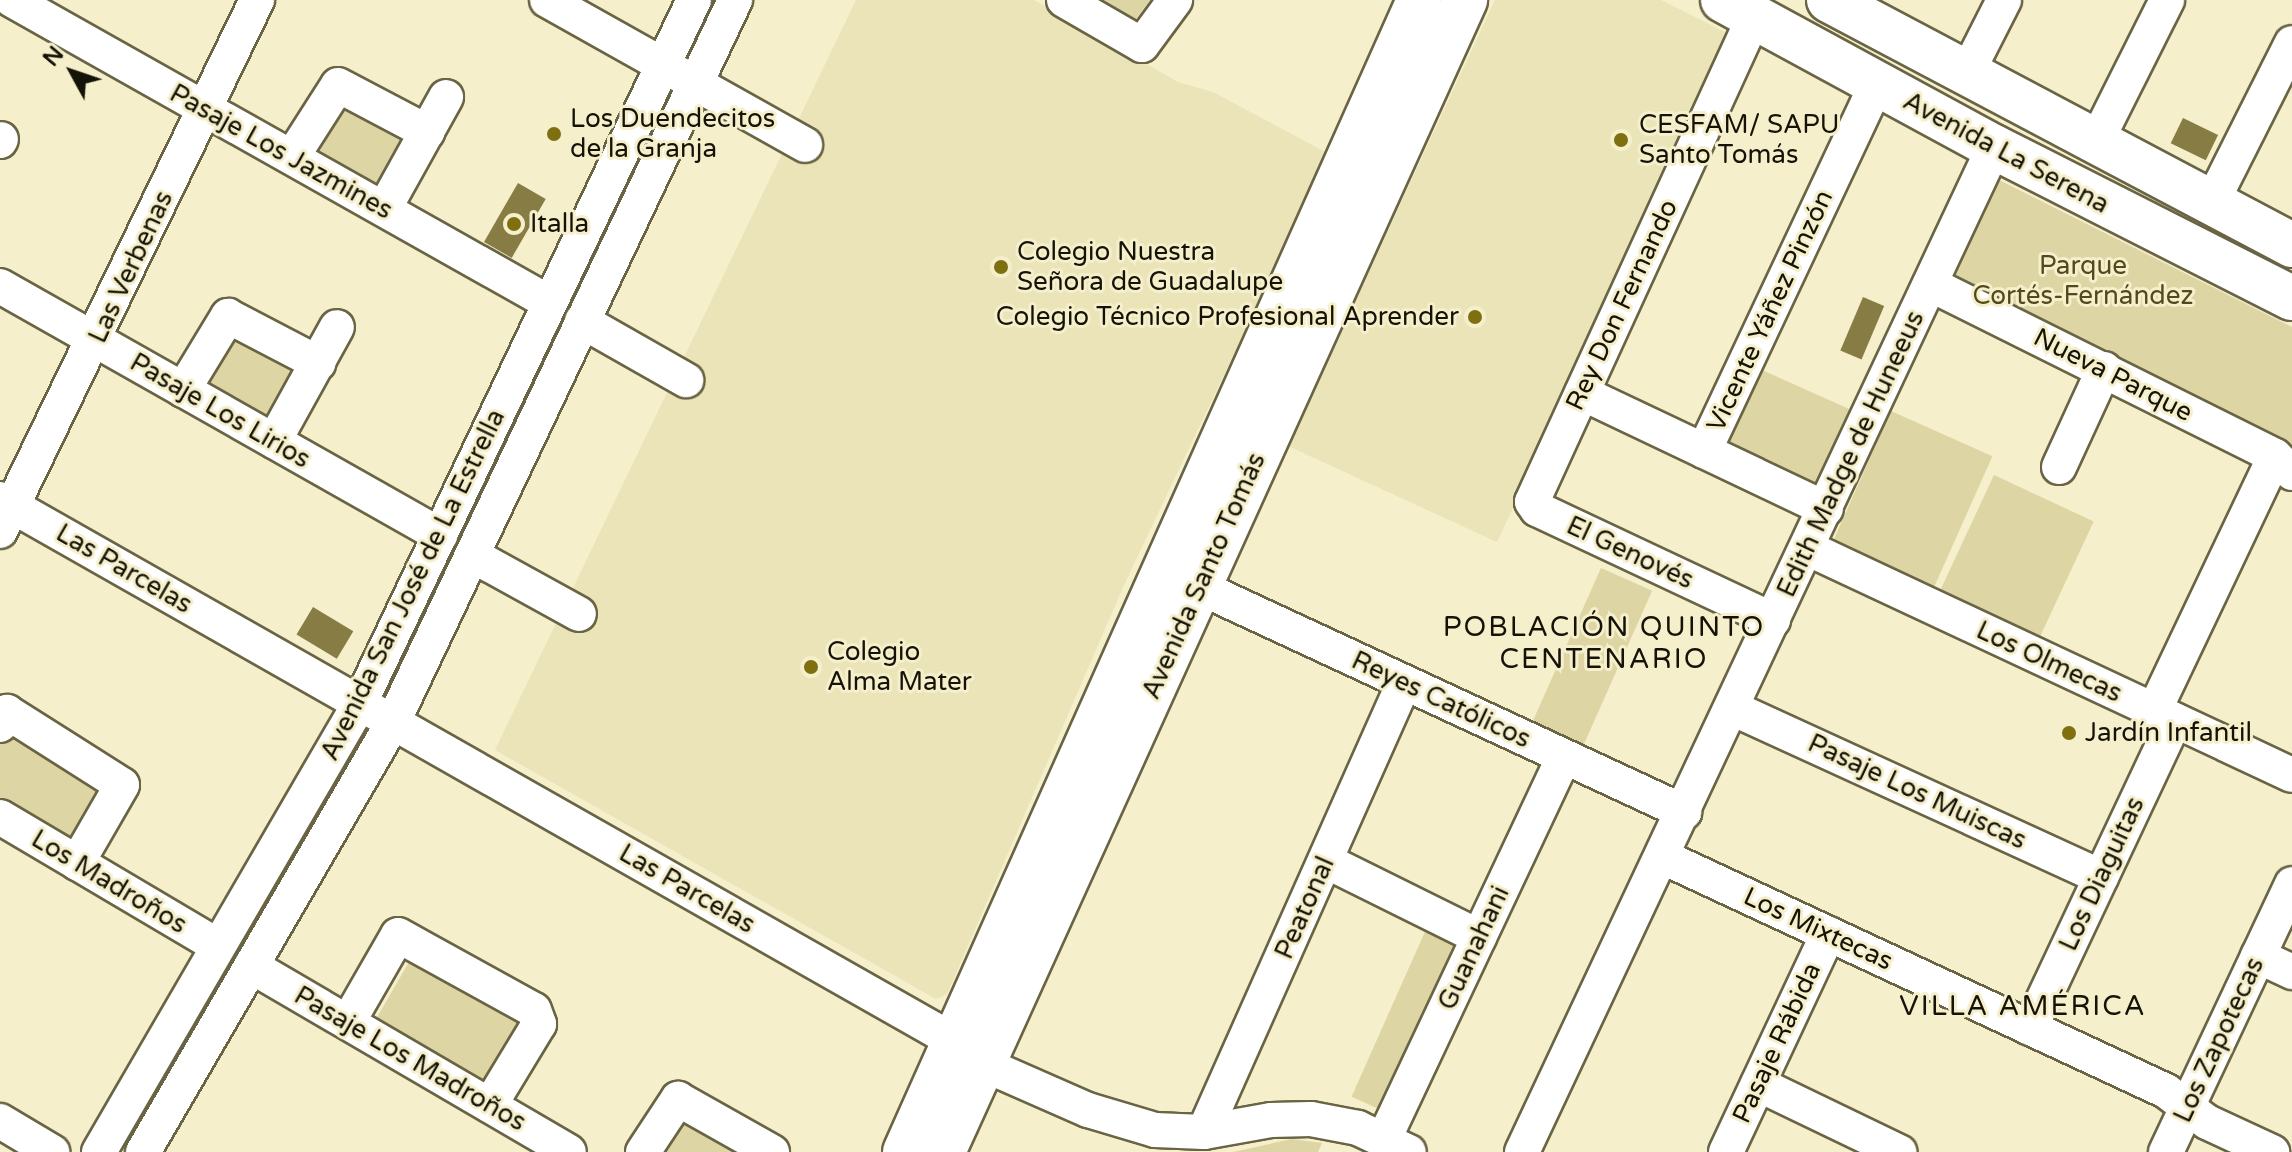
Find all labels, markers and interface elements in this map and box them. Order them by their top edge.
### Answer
north arrow [32,32,112,112]
text: N [38,41,69,72]
street label: Pasaje Los Jazmines [164,78,398,226]
street label: Avenida La Serena [1898,86,2114,220]
place label: Los Duendecitos de la Granja [570,103,775,164]
place label: CESFAM/ SAPU Santo Tomás [1639,109,1840,170]
marker: Los Duendecitos de la Granja [545,125,563,143]
marker: CESFAM/ SAPU Santo Tomás [1610,129,1632,151]
street label: Vicente Yáñez Pinzón [1700,185,1840,437]
street label: Las Verbenas [82,186,180,348]
street label: Rey Don Fernando [1559,195,1685,415]
place label: Italla [530,208,589,240]
marker: Italla [505,215,523,233]
place label: Colegio Nuestra Señora de Guadalupe [1017,236,1283,298]
park label: Parque Cortés-Fernández [1973,250,2193,312]
marker: Colegio Nuestra Señora de Guadalupe [992,258,1010,276]
place label: Colegio Técnico Profesional Aprender [996,301,1459,333]
street label: Edith Madge de Huneeus [1771,306,1931,602]
marker: Colegio Técnico Profesional Aprender [1466,308,1484,326]
street label: Nueva Parque [2028,322,2198,428]
street label: Pasaje Los Lirios [124,347,316,475]
street label: Avenida San José de La Estrella [314,404,512,766]
street label: Avenida Santo Tomás [1136,448,1272,704]
street label: El Genovés [1562,510,1698,596]
street label: Las Parcelas [50,518,198,620]
district label: POBLACIÓN QUINTO CENTENARIO [1443,610,1765,676]
street label: Los Olmecas [1971,615,2127,709]
place label: Colegio Alma Mater [827,636,972,698]
street label: Reyes Católicos [1347,645,1535,755]
marker: Colegio Alma Mater [802,658,820,676]
place label: Jardín Infantil [2085,717,2252,749]
marker: Jardín Infantil [2060,724,2078,742]
street label: Pasaje Los Muiscas [1803,728,2031,856]
street label: Los Diaguitas [2053,792,2151,956]
street label: Los Madroños [26,823,192,941]
street label: Las Parcelas [613,838,761,940]
street label: Peatonal [1269,852,1341,964]
street label: Guanahani [1432,881,1516,1015]
street label: Los Mixtecas [1739,881,1897,977]
street label: Los Zapotecas [2167,952,2271,1128]
street label: Pasaje Rábida [1726,958,1828,1128]
street label: Pasaje Los Madroños [289,980,531,1138]
district label: VILLA AMÉRICA [1899,989,2147,1023]

